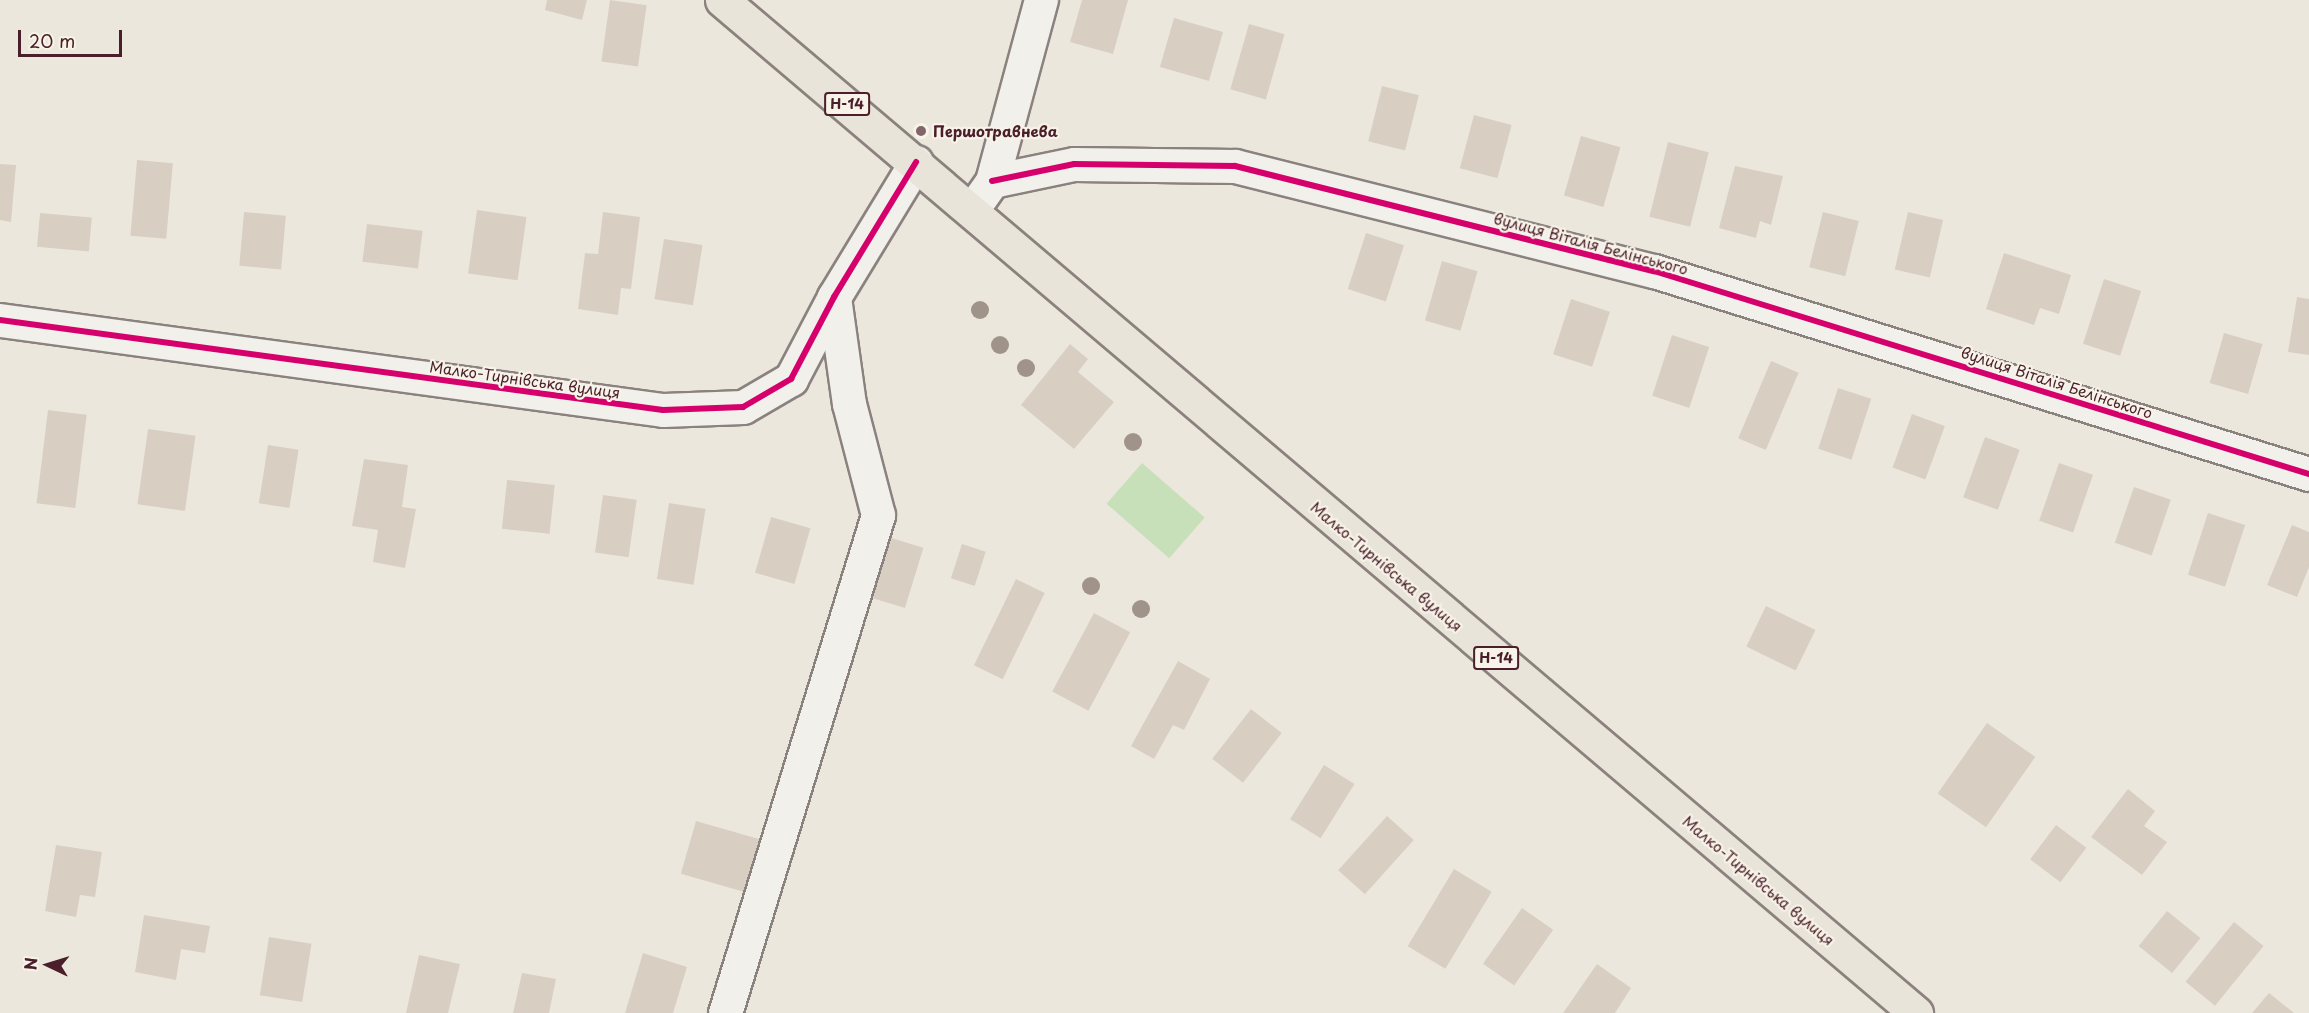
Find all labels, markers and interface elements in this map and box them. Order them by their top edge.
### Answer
scale bar [21,18,124,56]
text: 20 m [29,27,75,54]
road number: Н-14 [823,93,871,115]
place label: Першотравнева [933,122,1058,140]
marker: Першотравнева [914,124,928,138]
street label: вулиця Віталія Белінського [1492,208,1690,278]
street label: вулиця Віталія Белінського [1959,342,2155,422]
street label: Малко-Тирнівська вулиця [428,357,622,401]
street label: Малко-Тирнівська вулиця [1307,497,1467,635]
road number: Н-14 [1472,647,1520,669]
street label: Малко-Тирнівська вулиця [1679,811,1839,949]
north arrow [18,935,78,995]
text: N [18,957,42,971]

